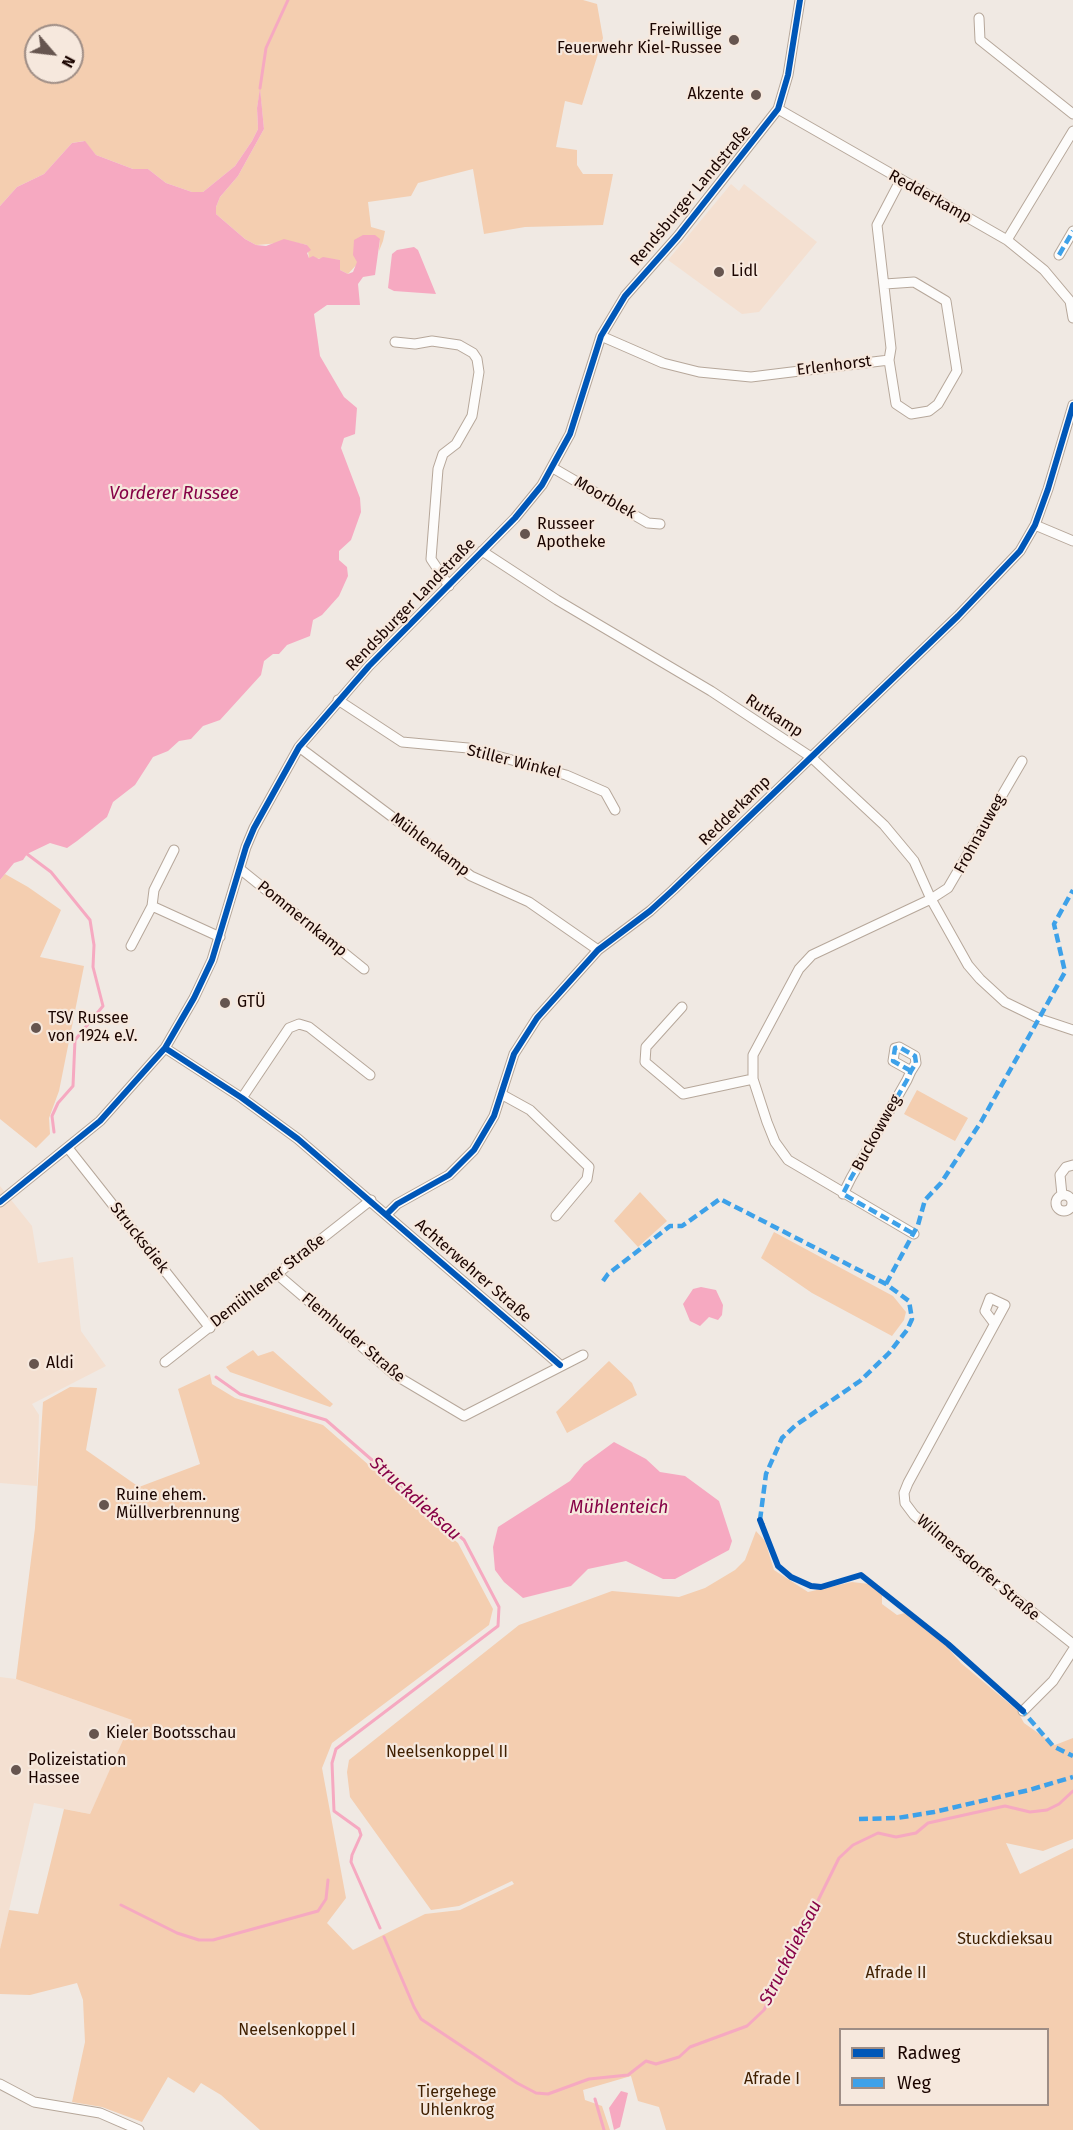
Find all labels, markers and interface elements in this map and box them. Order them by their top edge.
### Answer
place label: Freiwillige Feuerwehr Kiel-Russee [557,21,722,59]
north arrow [24,24,84,84]
marker: Freiwillige Feuerwehr Kiel-Russee [727,33,741,47]
text: N [58,53,79,71]
place label: Akzente [687,85,744,105]
marker: Akzente [749,88,763,102]
street label: Rendsburger Landstraße [627,122,755,270]
street label: Redderkamp [885,166,975,228]
place label: Lidl [731,262,758,282]
marker: Lidl [712,265,726,279]
street label: Erlenhorst [796,352,872,380]
street label: Moorblek [571,473,639,523]
water label: Vorderer Russee [109,483,239,505]
place label: Russeer Apotheke [537,515,606,553]
marker: Russeer Apotheke [518,527,532,541]
street label: Rendsburger Landstraße [342,534,480,676]
street label: Rutkamp [742,690,806,742]
street label: Stiller Winkel [465,741,563,783]
street label: Redderkamp [695,772,775,850]
street label: Frohnauweg [950,791,1010,877]
street label: Mühlenkamp [387,809,473,881]
street label: Pommernkamp [253,877,351,961]
place label: GTÜ [237,993,266,1013]
marker: GTÜ [218,996,232,1010]
place label: TSV Russee von 1924 e.V. [48,1009,138,1047]
marker: TSV Russee von 1924 e.V. [29,1021,43,1035]
street label: Buckowweg [848,1092,906,1174]
street label: Strucksdiek [106,1199,172,1277]
street label: Achterwehrer Straße [411,1215,535,1327]
street label: Demühlener Straße [207,1230,329,1332]
street label: Flemhuder Straße [297,1289,409,1387]
place label: Aldi [46,1354,74,1374]
marker: Aldi [27,1357,41,1371]
water label: Struckdieksau [365,1452,465,1546]
place label: Ruine ehem. Müllverbrennung [116,1486,239,1524]
water label: Mühlenteich [570,1497,668,1519]
marker: Ruine ehem. Müllverbrennung [97,1498,111,1512]
street label: Wilmersdorfer Straße [913,1511,1043,1625]
place label: Kieler Bootsschau [106,1724,236,1744]
marker: Kieler Bootsschau [87,1727,101,1741]
park label: Neelsenkoppel II [386,1743,508,1763]
place label: Polizeistation Hassee [28,1751,126,1789]
marker: Polizeistation Hassee [9,1763,23,1777]
water label: Struckdieksau [755,1897,827,2009]
park label: Stuckdieksau [957,1930,1053,1950]
park label: Afrade II [866,1964,926,1984]
park label: Neelsenkoppel I [238,2021,356,2041]
legend [839,2028,1049,2106]
text: Radweg [897,2042,960,2064]
park label: Afrade I [744,2070,800,2090]
text: Weg [897,2072,931,2094]
park label: Tiergehege Uhlenkrog [417,2083,497,2121]

